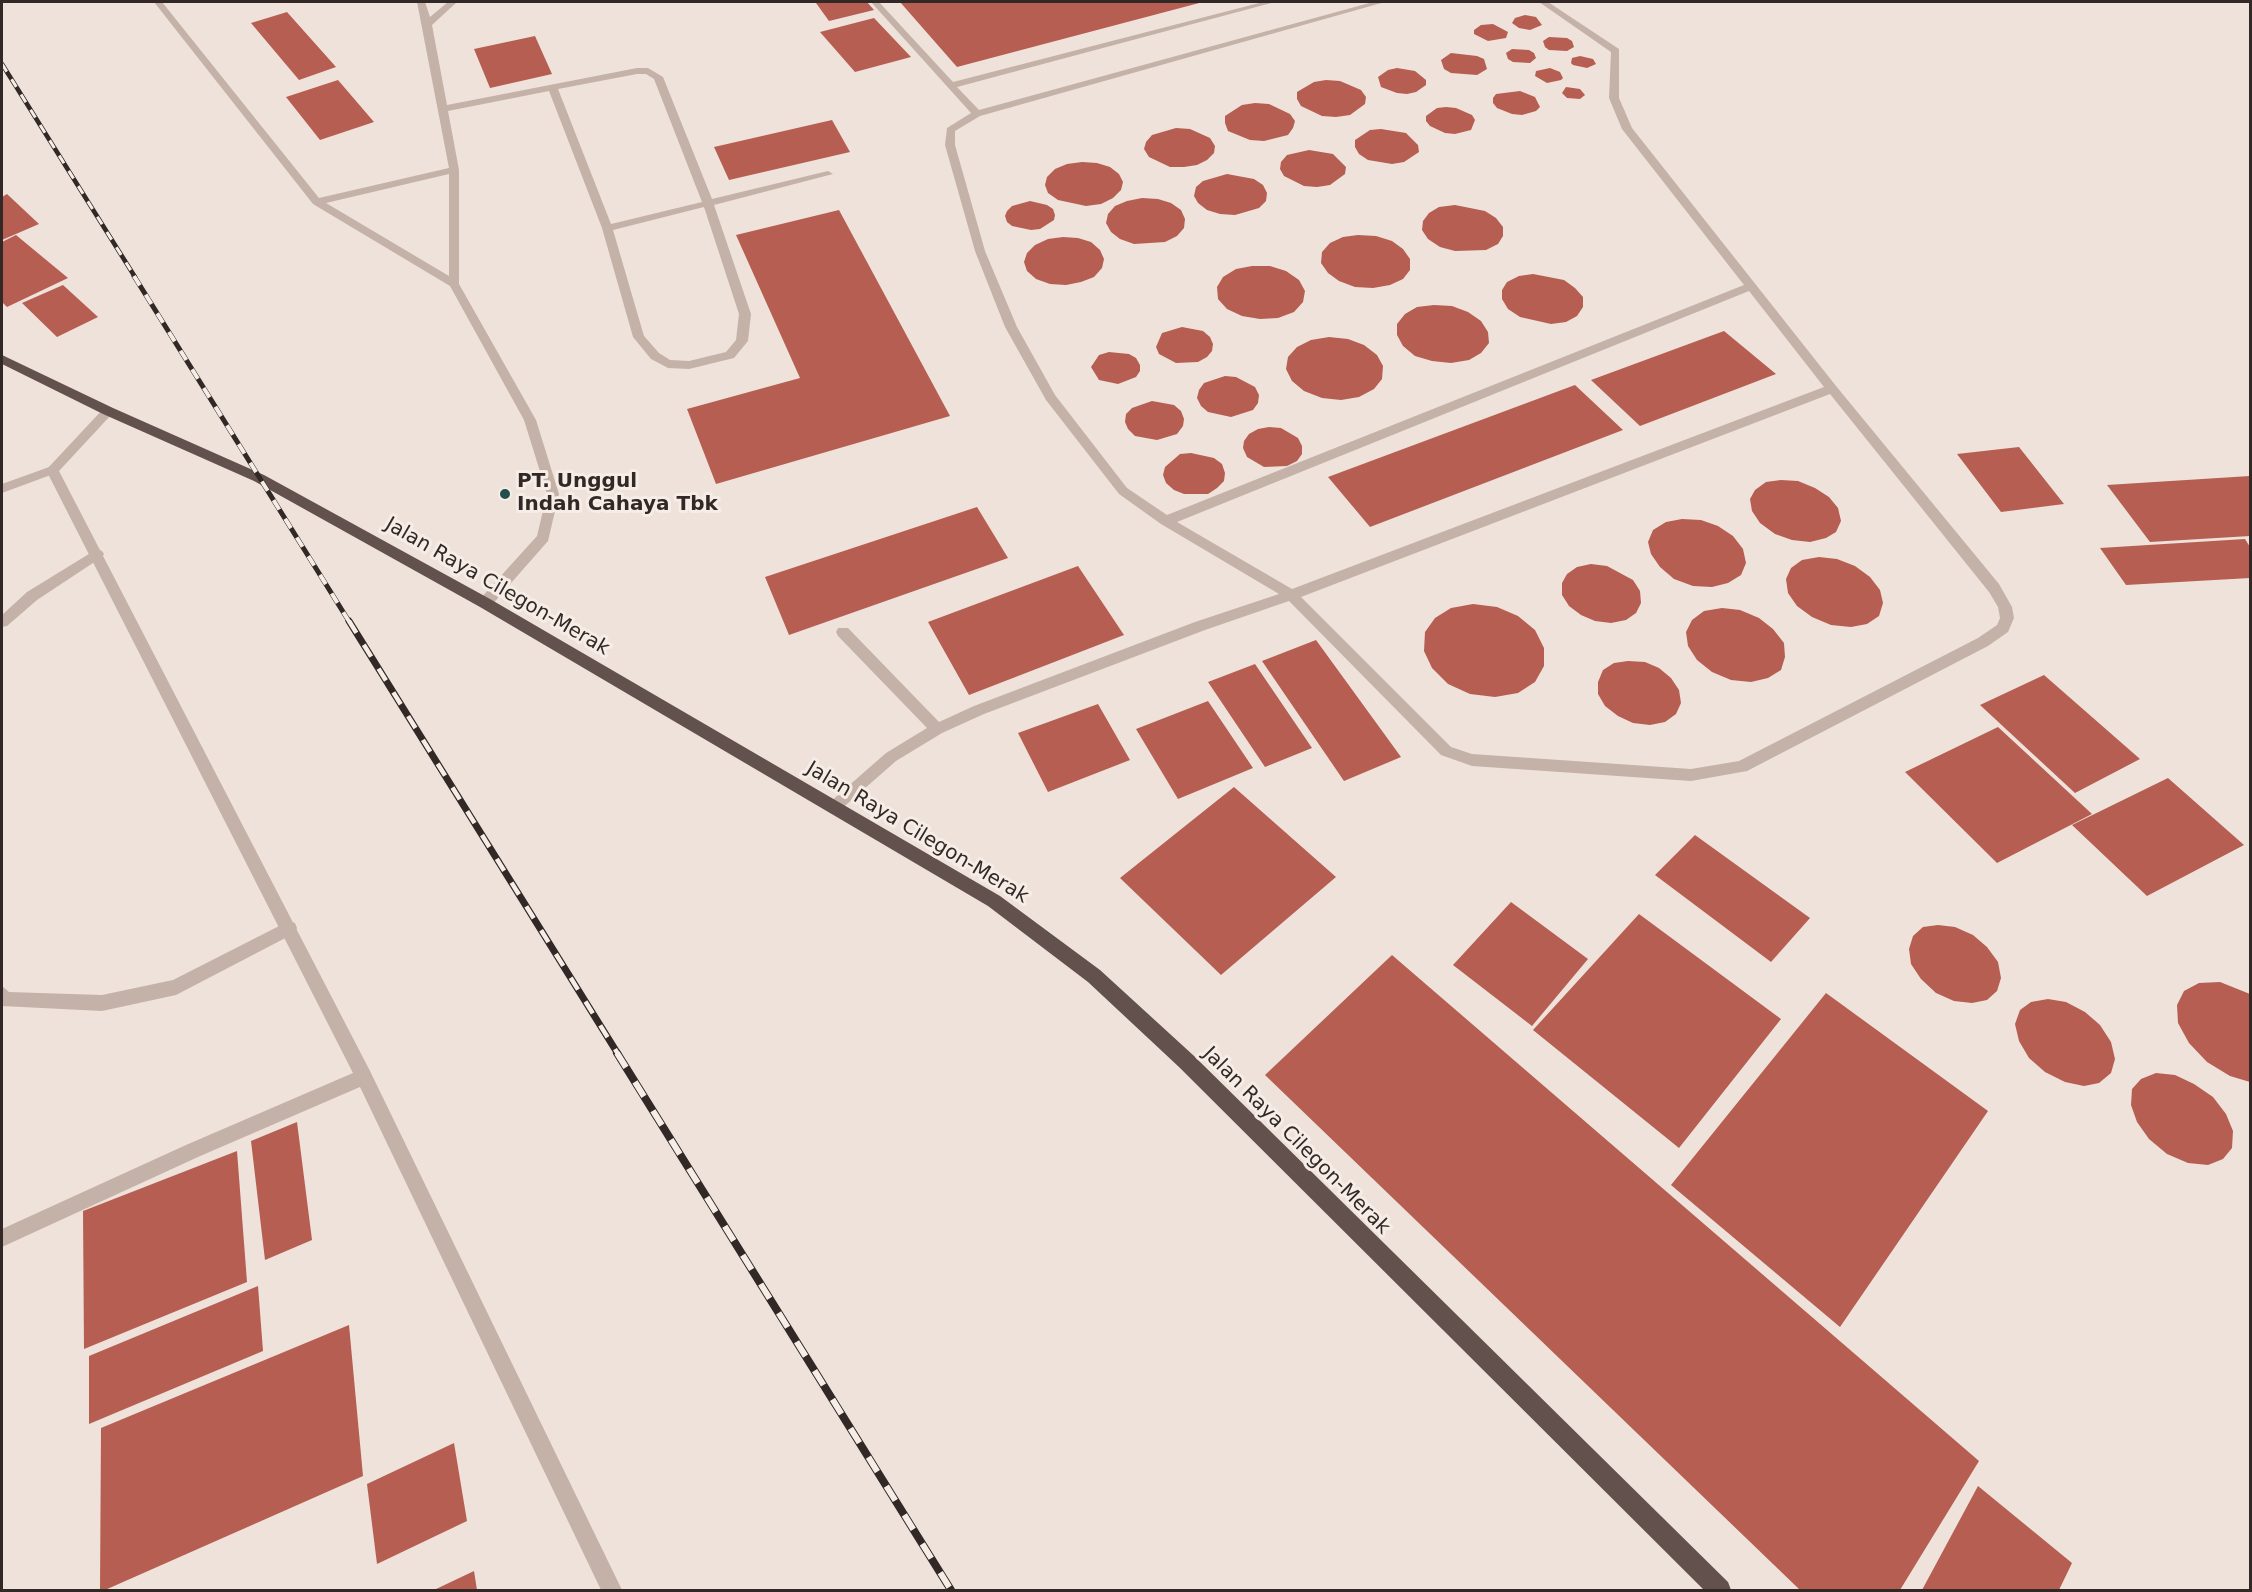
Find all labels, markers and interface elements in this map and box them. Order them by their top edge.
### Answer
place label: PT. Unggul Indah Cahaya Tbk [517,470,718,517]
marker: PT. Unggul Indah Cahaya Tbk [498,487,512,501]
street label: Jalan Raya Cilegon-Merak [381,513,613,661]
street label: Jalan Raya Cilegon-Merak [802,757,1032,909]
street label: Jalan Raya Cilegon-Merak [1197,1042,1395,1240]

